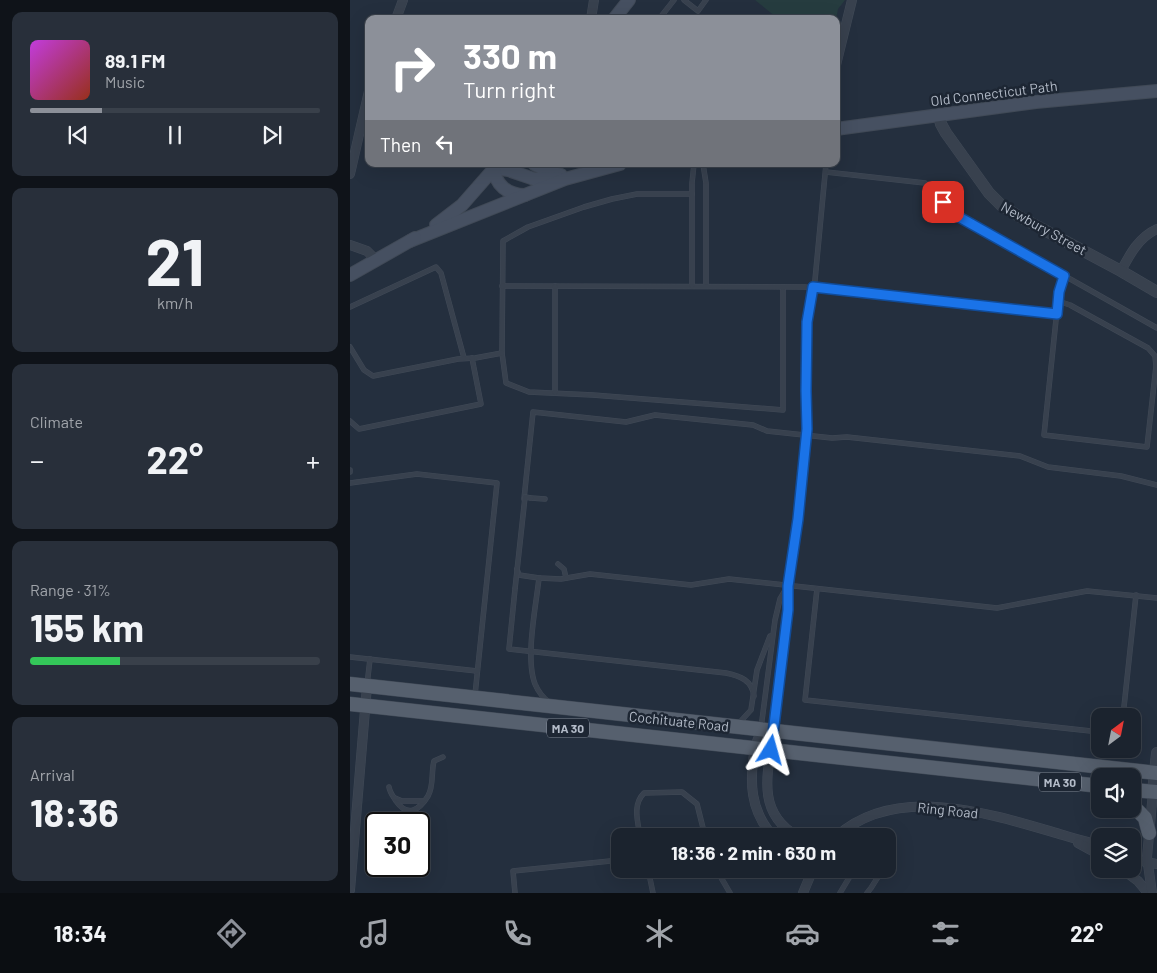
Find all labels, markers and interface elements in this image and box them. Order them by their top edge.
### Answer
text: 330 m [463,34,557,76]
icon: right [380,35,445,100]
text: 89.1 FM [105,49,165,72]
text: Music [105,72,145,91]
text: Turn right [463,76,556,102]
street label: Old Connecticut Path [930,77,1058,109]
icon: previous [64,121,92,149]
icon: pause [161,121,189,149]
icon: next [258,121,286,149]
icon: left [431,130,459,158]
text: Then [380,133,421,156]
pin [922,181,964,223]
icon: arrive [929,188,957,216]
street label: Newbury Street [998,198,1090,258]
text: 21 [145,221,205,299]
text: km/h [157,293,193,312]
text: Climate [30,412,83,431]
text: 22° [147,436,203,482]
text: − [30,443,44,477]
text: + [306,443,320,477]
text: Range · 31% [30,580,111,599]
text: 155 km [30,604,144,650]
street label: Cochituate Road [628,707,730,735]
north arrow [1091,708,1141,758]
map controls [1091,708,1141,878]
road number: MA 30 [547,718,589,738]
position arrow [744,723,796,775]
text: Arrival [30,765,75,784]
button: sound [1091,768,1141,818]
road number: MA 30 [1039,772,1081,792]
text: 18:36 [30,789,119,835]
street label: Ring Road [917,798,979,822]
speed limit sign: 30 [365,812,430,877]
button: layers [1091,828,1141,878]
text: 18:36 · 2 min · 630 m [671,841,836,864]
icon: directions [214,916,249,951]
icon: music [357,916,392,951]
icon: phone [500,916,535,951]
icon: climate [642,916,677,951]
icon: car [785,916,820,951]
icon: filters [928,916,963,951]
text: 18:34 [54,920,107,946]
text: 22° [1070,920,1103,946]

